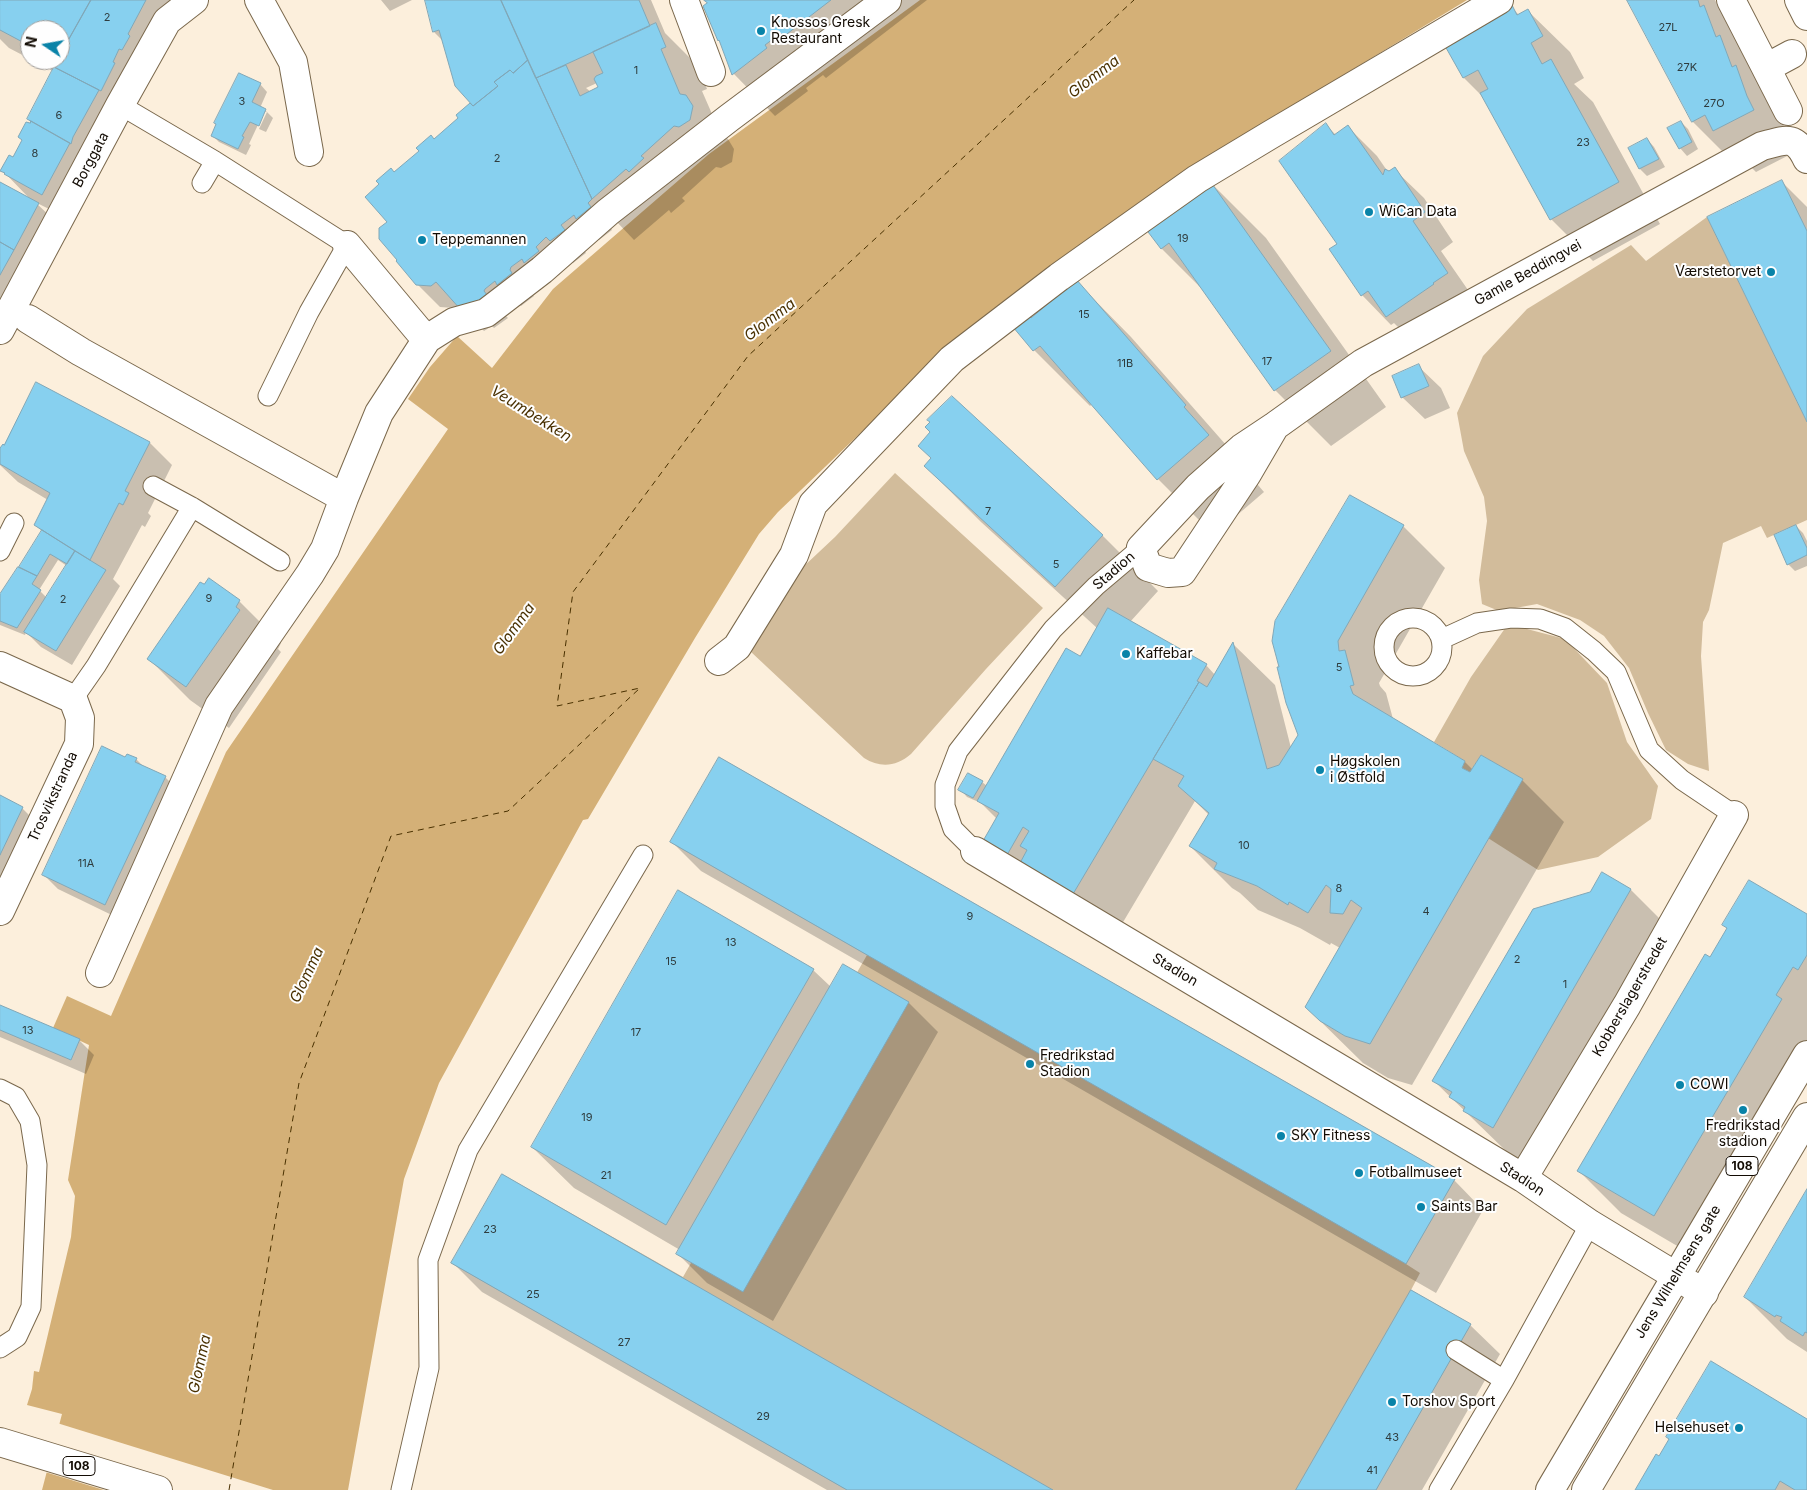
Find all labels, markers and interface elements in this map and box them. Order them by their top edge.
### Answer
house number: 2 [104,11,110,25]
place label: Knossos Gresk Restaurant [771,15,870,48]
north arrow [20,20,70,70]
house number: 27L [1658,21,1678,35]
marker: Knossos Gresk Restaurant [755,25,767,37]
text: N [21,35,40,49]
water label: Glomma [1065,52,1123,102]
house number: 27K [1677,61,1697,75]
house number: 1 [634,64,638,78]
house number: 3 [239,95,245,109]
house number: 27O [1703,97,1725,111]
house number: 6 [56,109,62,123]
street label: Borggata [69,130,113,190]
house number: 23 [1576,136,1590,150]
house number: 8 [32,147,38,161]
house number: 2 [494,152,500,166]
place label: WiCan Data [1379,204,1457,220]
marker: WiCan Data [1363,206,1375,218]
place label: Teppemannen [432,232,527,248]
house number: 19 [1177,232,1189,246]
marker: Teppemannen [416,234,428,246]
street label: Gamle Beddingvei [1471,237,1585,309]
place label: Værstetorvet [1675,264,1761,280]
marker: Værstetorvet [1765,266,1777,278]
water label: Glomma [741,295,799,345]
house number: 15 [1078,308,1090,322]
house number: 17 [1262,355,1272,369]
house number: 11B [1117,357,1133,371]
water label: Veumbekken [487,382,575,446]
house number: 7 [985,505,991,519]
street label: Stadion [1090,548,1138,594]
house number: 5 [1053,558,1059,572]
house number: 9 [206,592,212,606]
house number: 2 [60,593,66,607]
water label: Glomma [489,600,539,658]
place label: Kaffebar [1136,646,1193,662]
marker: Kaffebar [1120,648,1132,660]
house number: 5 [1336,661,1342,675]
street label: Trosvikstranda [25,749,81,845]
place label: Høgskolen i Østfold [1330,754,1400,786]
marker: Høgskolen i Østfold [1314,764,1326,776]
house number: 10 [1238,839,1250,853]
house number: 11A [78,857,94,871]
house number: 8 [1336,882,1342,896]
house number: 4 [1422,905,1430,919]
house number: 9 [967,910,973,924]
street label: Kobberslagerstredet [1589,934,1671,1060]
house number: 13 [725,936,737,950]
water label: Glomma [286,944,328,1006]
street label: Stadion [1149,950,1201,990]
house number: 2 [1514,953,1520,967]
house number: 15 [665,955,677,969]
house number: 1 [1563,978,1567,992]
house number: 13 [22,1024,34,1038]
house number: 17 [631,1026,641,1040]
place label: Fredrikstad Stadion [1040,1048,1115,1080]
marker: Fredrikstad Stadion [1024,1058,1036,1070]
place label: COWI [1690,1077,1728,1093]
marker: COWI [1674,1079,1686,1091]
marker: Fredrikstad stadion [1737,1104,1749,1116]
house number: 19 [581,1111,593,1125]
place label: Fredrikstad stadion [1706,1118,1780,1150]
place label: SKY Fitness [1291,1128,1370,1144]
marker: SKY Fitness [1275,1130,1287,1142]
road number: 108 [1726,1156,1758,1176]
street label: Stadion [1496,1158,1548,1200]
place label: Fotballmuseet [1369,1165,1462,1181]
marker: Fotballmuseet [1353,1167,1365,1179]
house number: 21 [600,1169,612,1183]
place label: Saints Bar [1431,1199,1498,1215]
marker: Saints Bar [1415,1201,1427,1213]
street label: Jens Wilhelmsens gate [1631,1202,1725,1342]
house number: 23 [483,1223,497,1237]
house number: 25 [526,1288,540,1302]
water label: Glomma [185,1333,215,1395]
house number: 27 [618,1336,630,1350]
place label: Torshov Sport [1402,1394,1495,1410]
marker: Torshov Sport [1386,1396,1398,1408]
house number: 29 [756,1410,770,1424]
place label: Helsehuset [1655,1420,1729,1436]
marker: Helsehuset [1733,1422,1745,1434]
house number: 43 [1385,1431,1399,1445]
road number: 108 [63,1456,95,1475]
house number: 41 [1366,1464,1378,1478]

